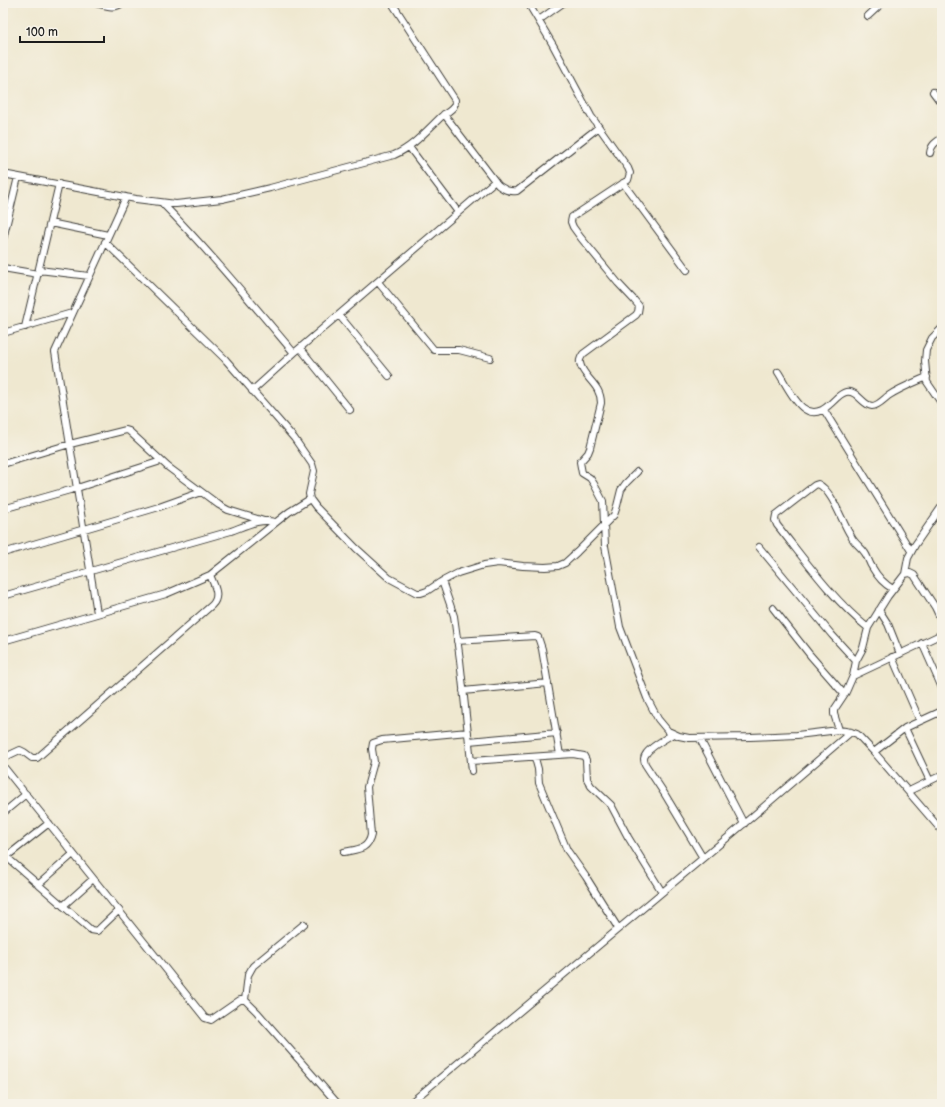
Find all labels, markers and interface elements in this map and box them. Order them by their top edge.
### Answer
scale bar [20,18,104,44]
text: 100 m [26,25,58,40]

